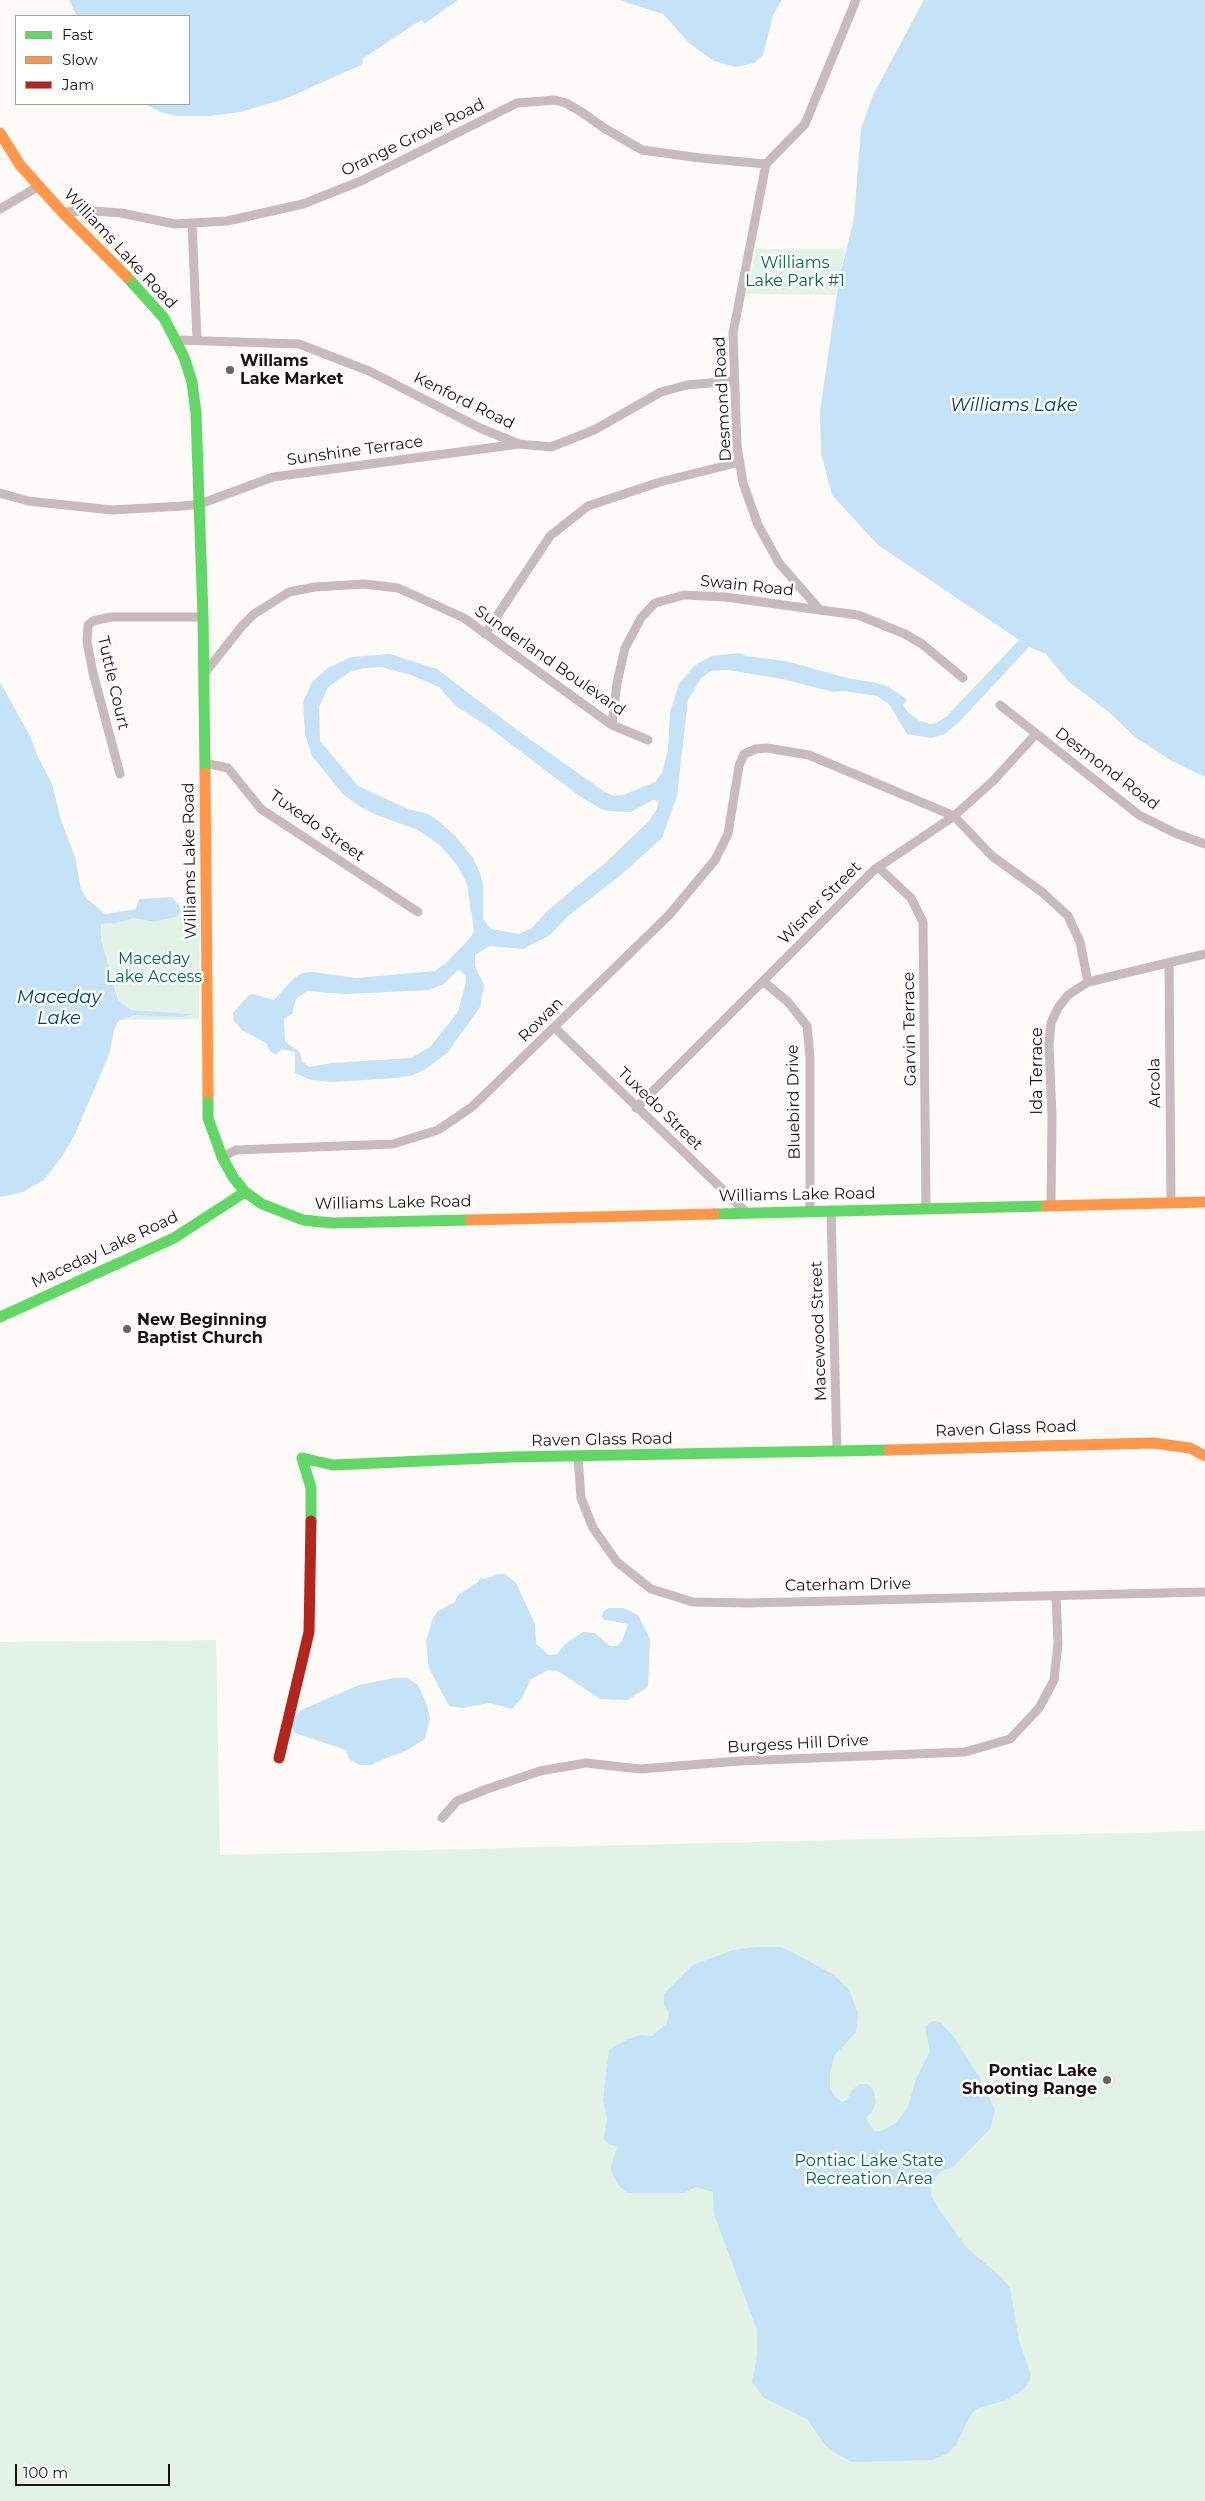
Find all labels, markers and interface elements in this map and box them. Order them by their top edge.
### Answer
legend [15,15,190,105]
text: Fast [62,25,93,44]
text: Slow [62,50,98,69]
text: Jam [62,75,94,94]
street label: Orange Grove Road [338,95,488,181]
street label: Williams Lake Road [59,185,181,313]
park label: Williams Lake Park #1 [745,253,845,291]
street label: Desmond Road [710,336,736,462]
place label: Willams Lake Market [240,351,343,389]
marker: Willams Lake Market [224,364,236,376]
street label: Kenford Road [410,368,518,434]
water label: Williams Lake [950,395,1078,417]
street label: Sunshine Terrace [286,432,424,470]
street label: Swain Road [699,572,795,600]
street label: Sunderland Boulevard [471,602,629,720]
street label: Tuttle Court [93,634,133,732]
street label: Desmond Road [1051,724,1163,814]
street label: Williams Lake Road [179,782,201,940]
street label: Tuxedo Street [266,786,368,866]
street label: Wisner Street [775,858,865,948]
park label: Maceday Lake Access [106,949,202,987]
street label: Garvin Terrace [899,972,921,1086]
water label: Maceday Lake [17,987,101,1030]
street label: Rowan [515,994,567,1046]
street label: Ida Terrace [1027,1027,1047,1115]
street label: Bluebird Drive [783,1044,805,1160]
street label: Arcola [1145,1058,1165,1108]
street label: Tuxedo Street [613,1064,707,1154]
street label: Williams Lake Road [718,1184,876,1206]
street label: Williams Lake Road [314,1192,472,1214]
street label: Maceday Lake Road [28,1208,182,1292]
street label: Macewood Street [807,1261,831,1401]
place label: New Beginning Baptist Church [137,1310,267,1348]
marker: New Beginning Baptist Church [121,1323,133,1335]
street label: Raven Glass Road [935,1417,1077,1441]
street label: Raven Glass Road [531,1429,673,1451]
street label: Caterham Drive [785,1574,911,1596]
street label: Burgess Hill Drive [727,1731,869,1757]
place label: Pontiac Lake Shooting Range [962,2061,1097,2099]
marker: Pontiac Lake Shooting Range [1101,2074,1113,2086]
park label: Pontiac Lake State Recreation Area [795,2151,943,2189]
scale bar [18,2454,172,2486]
text: 100 m [23,2463,68,2482]

